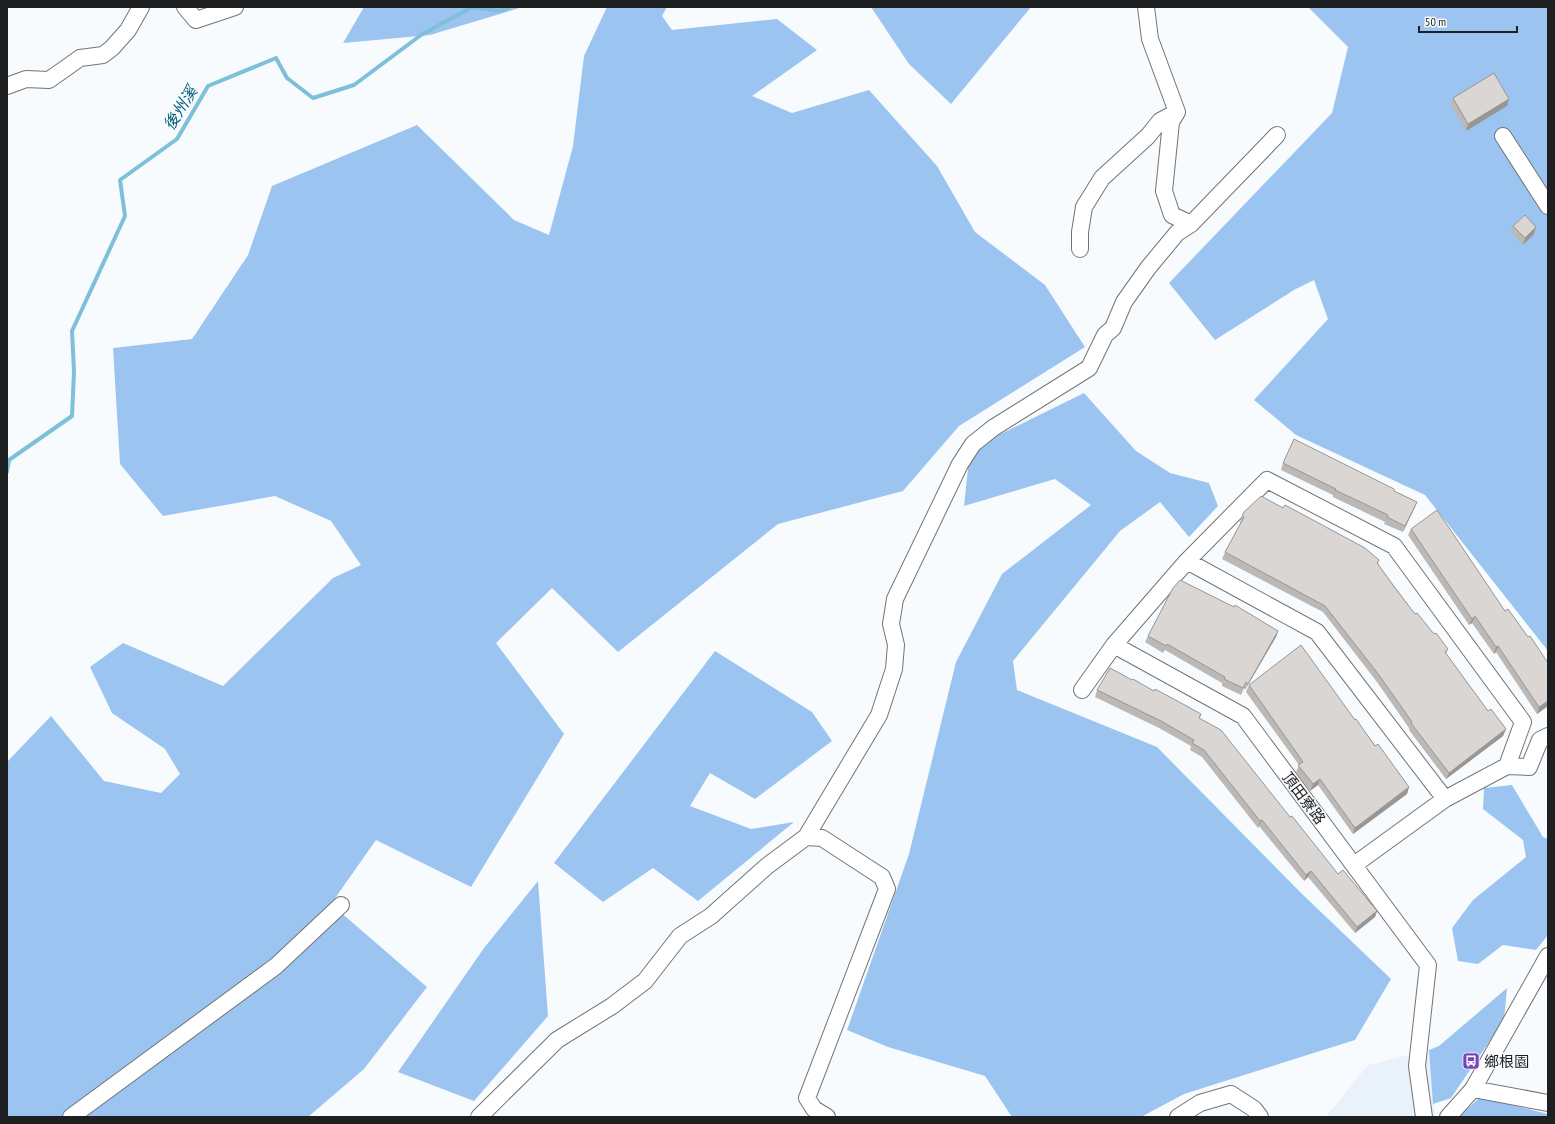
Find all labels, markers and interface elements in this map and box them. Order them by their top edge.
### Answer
scale bar [1419,8,1517,34]
text: 50 m [1425,14,1446,29]
water label: 後州溪 [159,81,202,134]
street label: 頂田寮路 [1278,768,1330,828]
bus stop icon: 鄉根園 [1461,1051,1481,1071]
place label: 鄉根園 [1484,1052,1529,1071]

